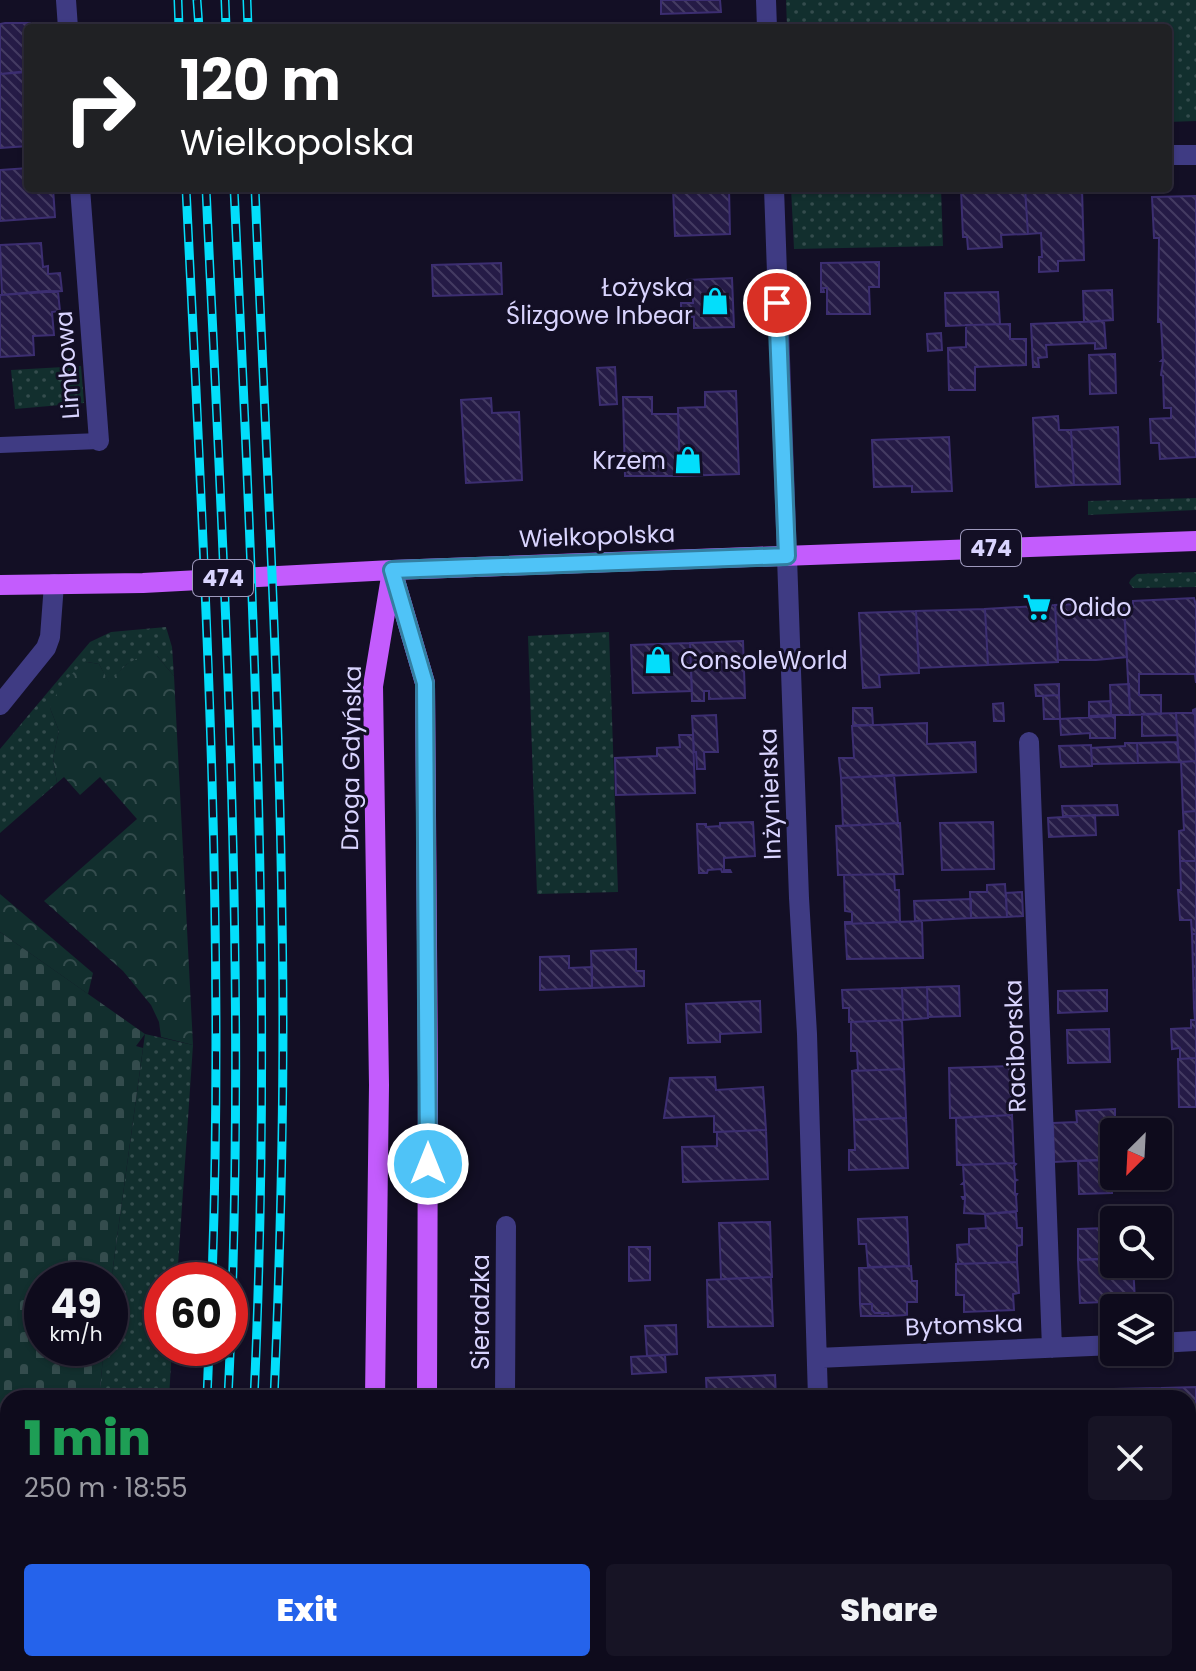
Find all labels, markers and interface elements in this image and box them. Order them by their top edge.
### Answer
text: 120 m [180,41,341,120]
icon: right [48,56,152,160]
text: Wielkopolska [180,117,415,168]
pin [743,269,811,337]
place label: Łożyska Ślizgowe Inbear [506,271,693,332]
icon: arrive [755,281,799,325]
shop icon: Łożyska Ślizgowe Inbear [700,286,730,316]
street label: Limbowa [47,310,87,420]
place label: Krzem [592,444,666,477]
shop icon: Krzem [673,445,703,475]
street label: Wielkopolska [518,517,676,555]
road number: 474 [961,530,1021,566]
road number: 474 [193,560,253,596]
place label: Odido [1059,591,1132,624]
supermarket icon: Odido [1022,592,1052,622]
place label: ConsoleWorld [680,644,848,677]
shop icon: ConsoleWorld [643,645,673,675]
street label: Droga Gdyńska [333,665,369,851]
street label: Inżynierska [751,728,789,860]
street label: Raciborska [996,979,1034,1113]
north arrow [1100,1118,1172,1190]
map controls [1100,1118,1172,1366]
position arrow [386,1122,470,1206]
button: search [1100,1206,1172,1278]
street label: Sieradzka [464,1254,497,1370]
speed limit sign: 60 [144,1262,248,1366]
text: 49 [50,1276,102,1332]
button: layers [1100,1294,1172,1366]
street label: Bytomska [904,1306,1024,1344]
text: km/h [49,1320,103,1348]
text: 1 min [24,1405,151,1472]
button: close [1088,1416,1172,1500]
text: 250 m · 18:55 [24,1470,188,1506]
button: Exit [24,1564,590,1656]
button: Share [606,1564,1172,1656]

